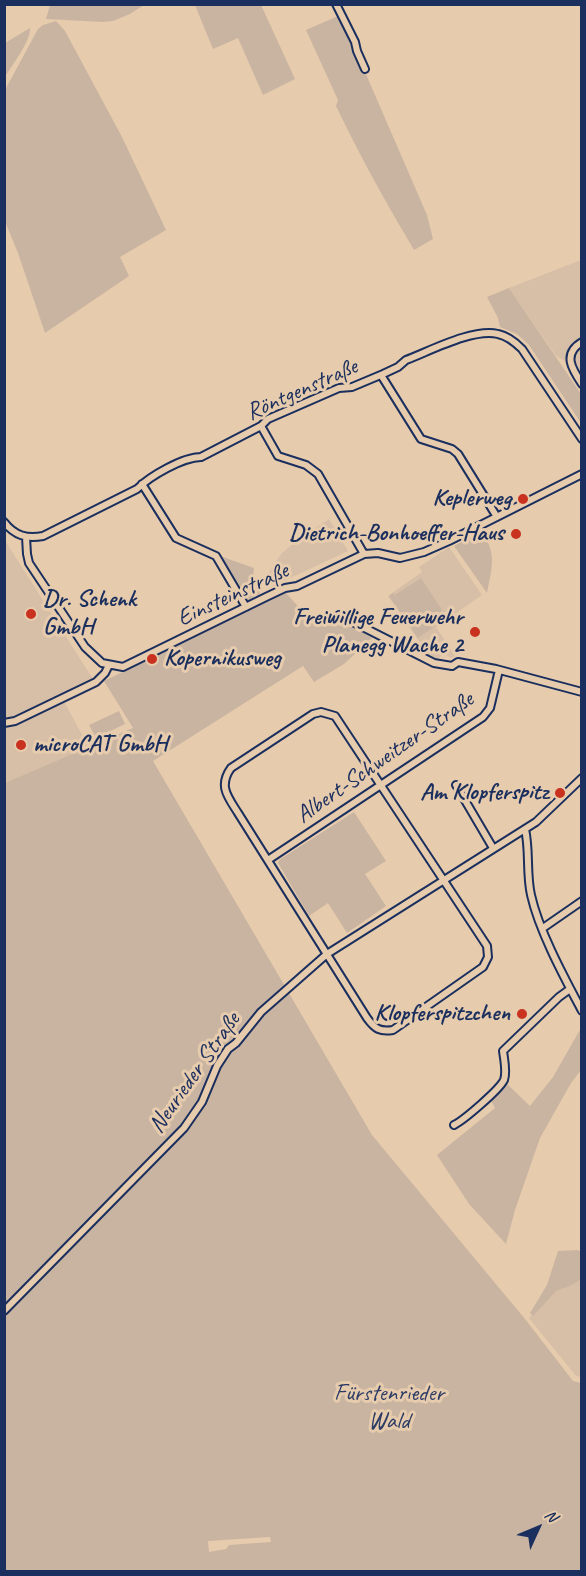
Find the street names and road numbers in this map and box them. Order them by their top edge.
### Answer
street label: Röntgenstraße [242,353,362,427]
street label: Einsteinstraße [173,557,293,633]
street label: Albert-Schweitzer-Straße [291,686,479,830]
street label: Neurieder Straße [143,1007,247,1139]

